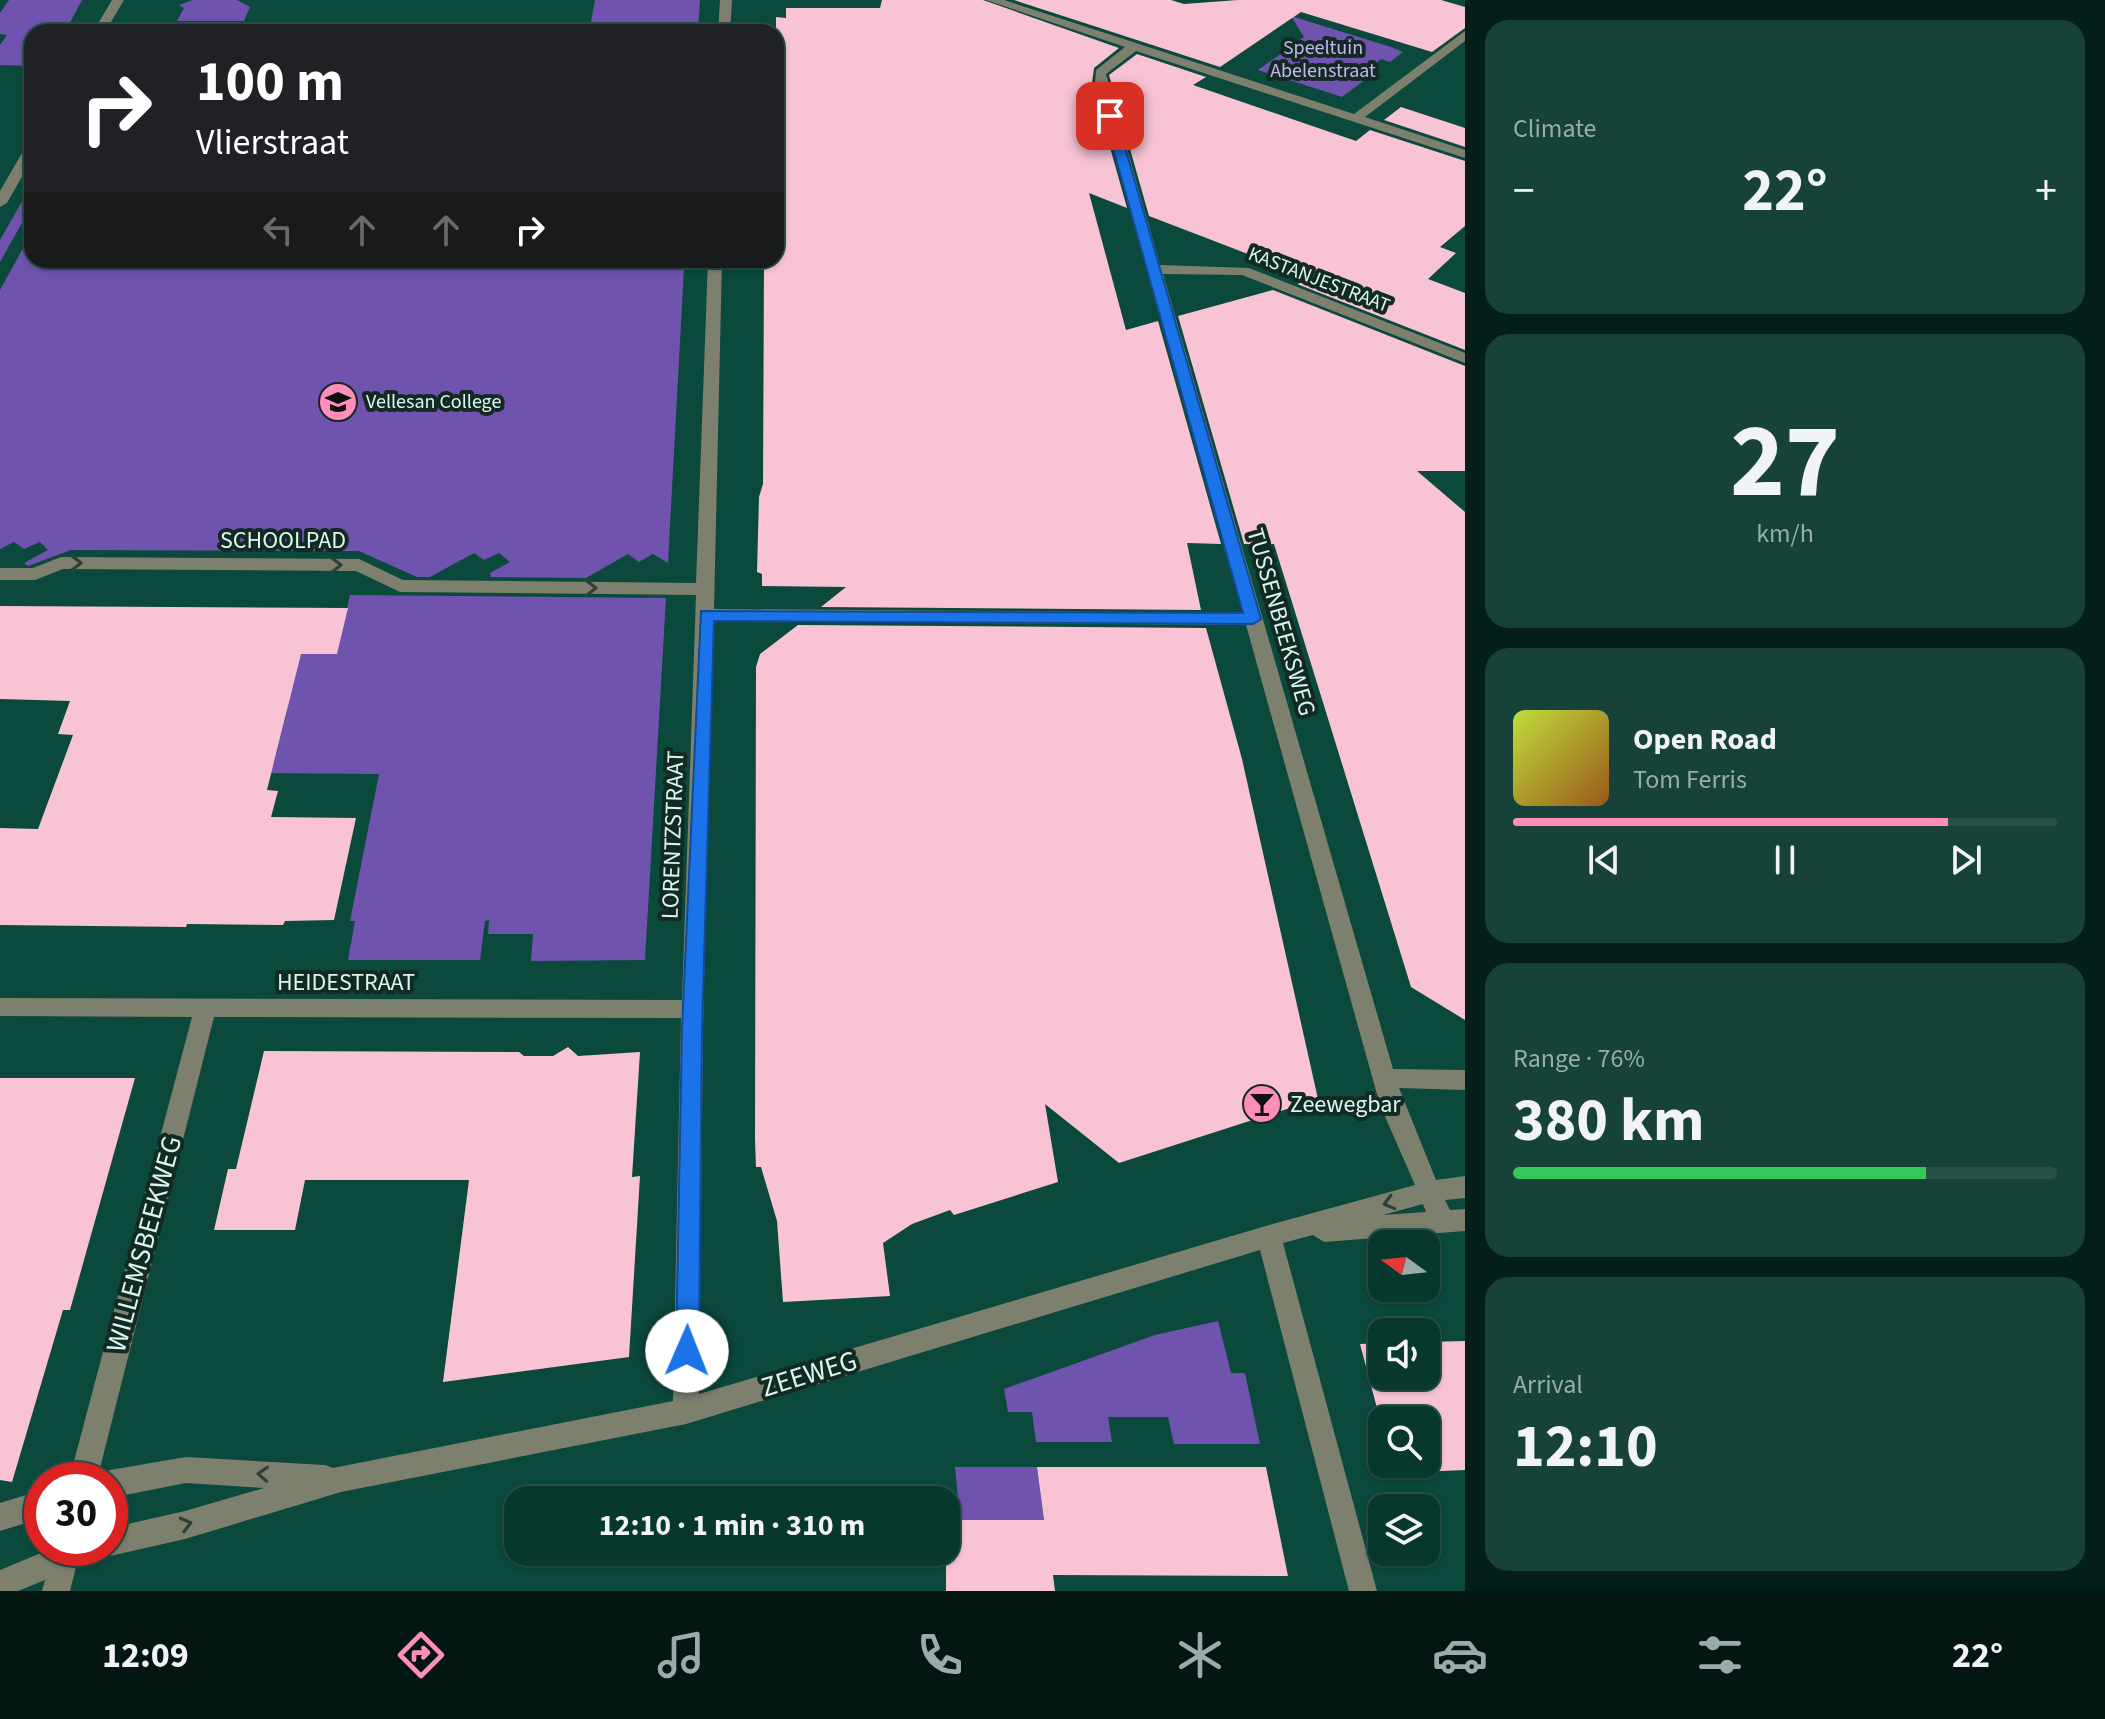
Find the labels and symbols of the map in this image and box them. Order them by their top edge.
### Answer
park label: Speeltuin Abelenstraat [1270,34,1376,85]
pin [1076,82,1144,150]
street label: KASTANJESTRAAT [1244,240,1394,320]
school or university icon: Vellesan College [317,381,359,423]
place label: Vellesan College [366,388,501,416]
street label: SCHOOLPAD [220,523,346,558]
street label: TUSSENBEEKSWEG [1237,524,1325,720]
one-way arrow [70,554,83,572]
one-way arrow [330,556,343,574]
one-way arrow [585,579,598,596]
street label: LORENTZSTRAAT [653,750,693,920]
street label: HEIDESTRAAT [277,965,415,1000]
bar icon: Zeewegbar [1241,1083,1283,1125]
place label: Zeewegbar [1290,1087,1401,1122]
street label: WILLEMSBEEKWEG [96,1131,192,1357]
one-way arrow [1382,1194,1396,1211]
north arrow [1368,1230,1440,1302]
position arrow [645,1309,729,1393]
street label: ZEEWEG [756,1340,862,1408]
speed limit sign: 30 [24,1462,128,1566]
one-way arrow [256,1466,269,1483]
one-way arrow [178,1517,192,1534]

